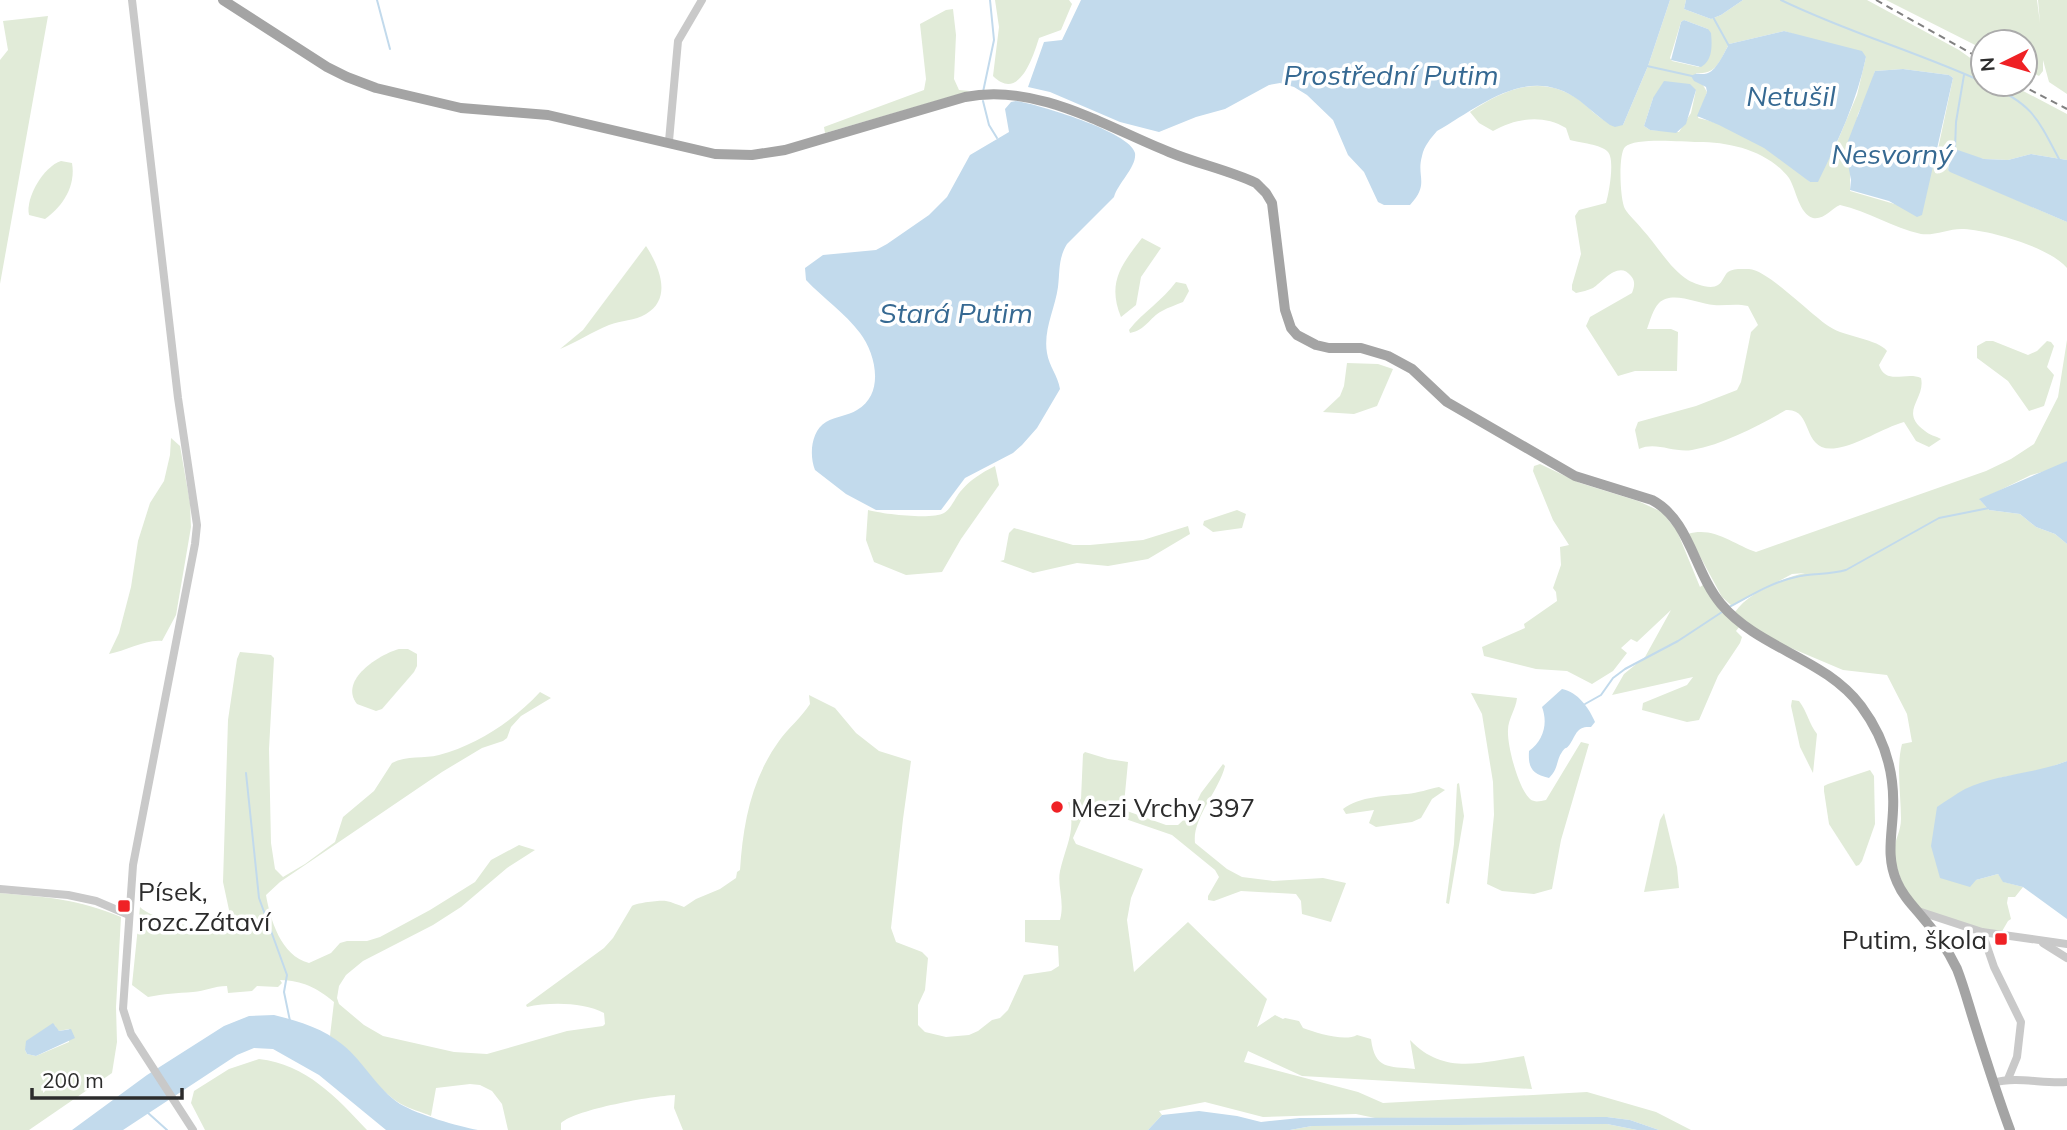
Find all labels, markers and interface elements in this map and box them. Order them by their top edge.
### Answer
north arrow [1969,28,2039,98]
text: N [1974,56,2000,73]
water label: Prostřední Putim [1283,57,1499,92]
water label: Netušil [1746,78,1836,113]
water label: Nesvorný [1831,136,1954,171]
water label: Stará Putim [879,295,1033,330]
place label: Mezi Vrchy 397 [1071,791,1255,824]
marker: Mezi Vrchy 397 [1049,799,1065,815]
place label: Písek, rozc.Zátaví [138,875,272,938]
marker: Písek, rozc.Zátaví [116,898,132,914]
place label: Putim, škola [1842,923,1987,956]
marker: Putim, škola [1993,931,2009,947]
scale bar [32,1056,182,1100]
text: 200 m [42,1067,104,1093]

